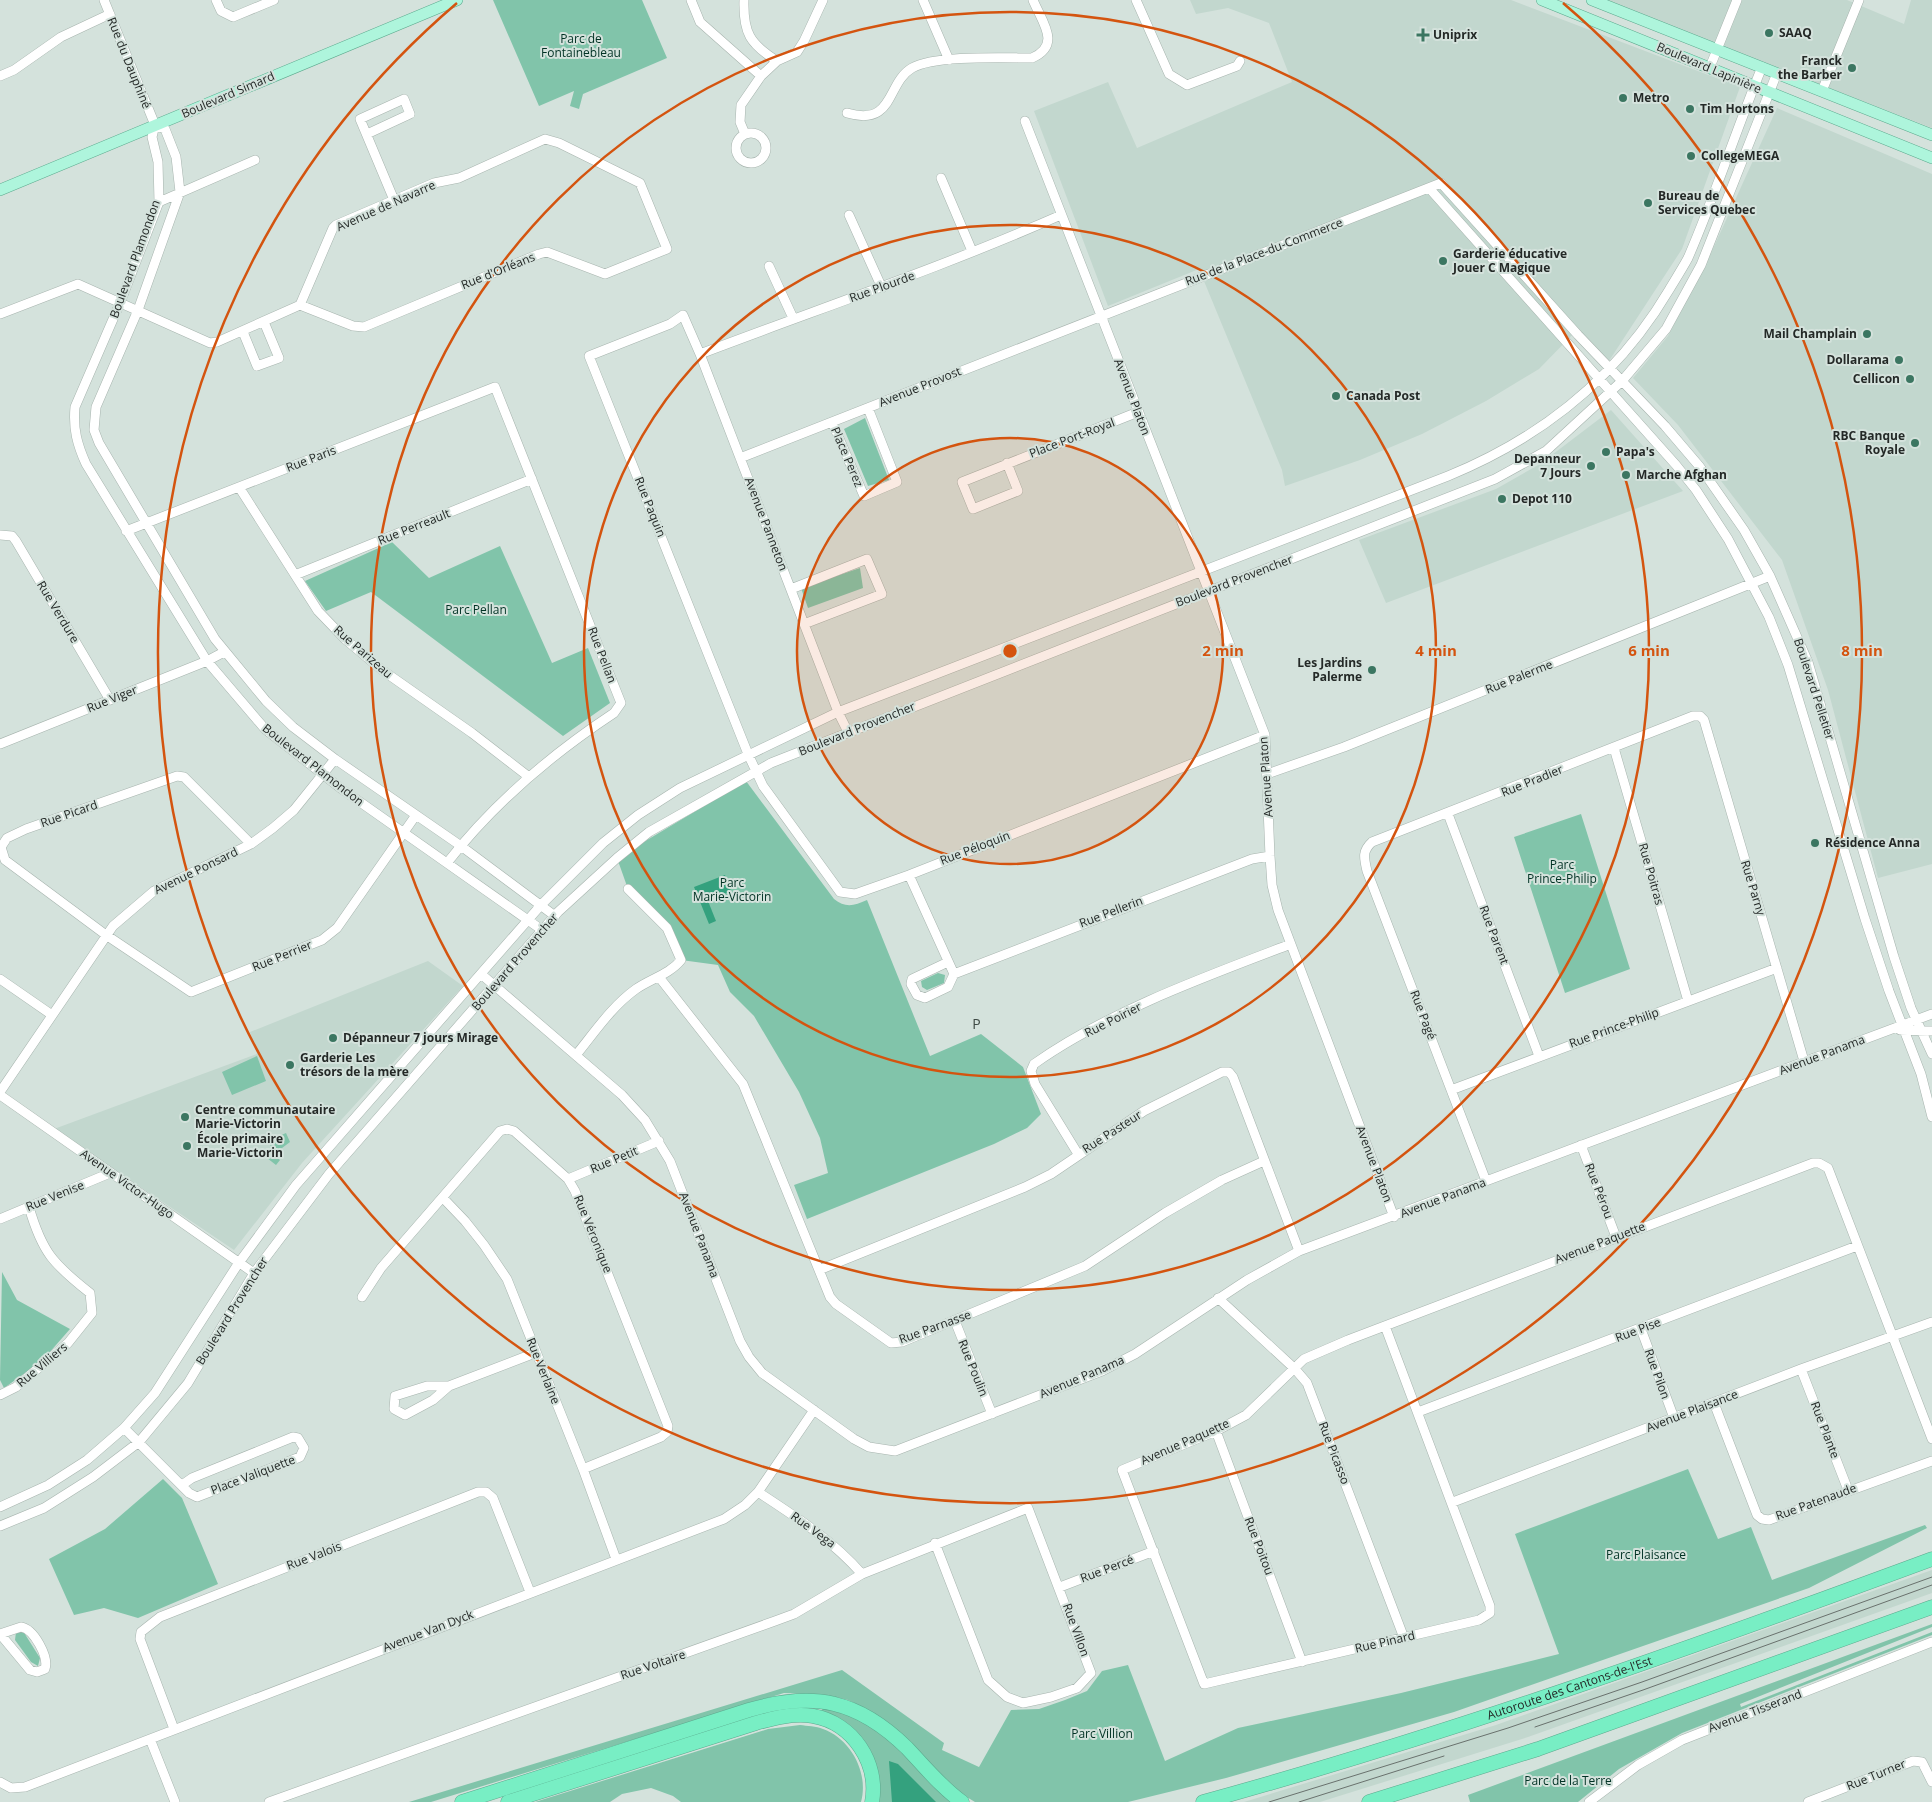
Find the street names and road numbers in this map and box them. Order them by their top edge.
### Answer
street label: Rue du Dauphiné [103,15,156,111]
street label: Boulevard Lapinière [1654,38,1764,97]
street label: Boulevard Simard [179,67,277,122]
street label: Avenue de Navarre [333,176,438,235]
street label: Boulevard Plamondon [105,197,164,320]
street label: Rue de la Place-du-Commerce [1183,213,1345,289]
street label: Rue d'Orléans [458,248,538,293]
street label: Rue Plourde [847,267,917,306]
street label: Avenue Platon [1110,356,1155,438]
street label: Avenue Provost [876,362,964,411]
street label: Place Port-Royal [1027,413,1117,462]
street label: Place Perez [827,424,868,490]
street label: Rue Paris [283,441,338,476]
street label: Rue Paquin [631,474,670,539]
street label: Avenue Panneton [741,475,792,573]
street label: Rue Perreault [375,504,452,549]
street label: Boulevard Provencher [1173,550,1295,611]
street label: Rue Verdure [33,577,84,646]
street label: Rue Parizeau [330,621,396,682]
street label: Rue Pellan [584,624,621,685]
street label: Boulevard Pelletier [1790,636,1839,742]
street label: Rue Palerme [1483,655,1555,698]
street label: Rue Viger [84,681,140,716]
street label: Boulevard Provencher [796,697,918,760]
street label: Boulevard Plamondon [259,720,368,810]
street label: Avenue Platon [1254,736,1277,818]
street label: Rue Pradier [1498,760,1565,801]
street label: Rue Picard [38,796,100,831]
street label: Rue Péloquin [937,826,1012,869]
street label: Rue Poitras [1635,841,1669,907]
street label: Avenue Ponsard [151,843,241,898]
street label: Rue Parny [1737,858,1770,918]
street label: Rue Pellerin [1077,892,1145,931]
street label: Rue Parent [1475,903,1513,967]
street label: Boulevard Provencher [467,909,562,1014]
street label: Rue Perrier [249,936,314,975]
street label: Rue Pagé [1406,988,1441,1042]
street label: Rue Poirier [1081,998,1144,1041]
street label: Rue Prince-Philip [1567,1003,1661,1052]
street label: Avenue Panama [1776,1030,1867,1079]
street label: Rue Pasteur [1079,1106,1145,1157]
street label: Avenue Platon [1352,1123,1397,1205]
street label: Rue Petit [587,1142,640,1177]
street label: Avenue Victor-Hugo [77,1145,178,1222]
street label: Rue Pérou [1581,1161,1618,1221]
street label: Avenue Panama [1397,1173,1488,1222]
street label: Rue Venise [23,1176,87,1215]
street label: Avenue Panama [675,1189,724,1280]
street label: Rue Véronique [570,1192,617,1275]
street label: Avenue Paquette [1552,1217,1648,1268]
street label: Boulevard Provencher [191,1253,272,1368]
street label: Rue Parnasse [896,1306,974,1347]
street label: Rue Pise [1613,1313,1663,1346]
street label: Rue Verlaine [522,1335,565,1407]
street label: Rue Poulin [954,1337,993,1399]
street label: Rue Villiers [13,1338,71,1391]
street label: Rue Pilon [1641,1346,1674,1401]
street label: Avenue Panama [1037,1351,1127,1402]
street label: Avenue Plaisance [1643,1385,1740,1436]
street label: Rue Plante [1807,1399,1844,1461]
street label: Avenue Paquette [1138,1414,1232,1469]
street label: Rue Picasso [1315,1419,1354,1487]
street label: Place Valiquette [208,1451,298,1498]
street label: Rue Patenaude [1773,1479,1859,1524]
street label: Rue Vega [787,1508,839,1552]
street label: Rue Poitou [1241,1514,1278,1577]
street label: Rue Valois [284,1537,344,1574]
street label: Rue Percé [1078,1550,1136,1586]
street label: Rue Villon [1059,1601,1094,1659]
street label: Avenue Van Dyck [380,1605,476,1656]
street label: Rue Pinard [1353,1626,1417,1657]
street label: Rue Voltaire [618,1645,688,1684]
street label: Autoroute des Cantons-de-l'Est [1485,1652,1654,1724]
street label: Avenue Tisserand [1706,1685,1804,1736]
street label: Rue Turner [1844,1755,1908,1794]

